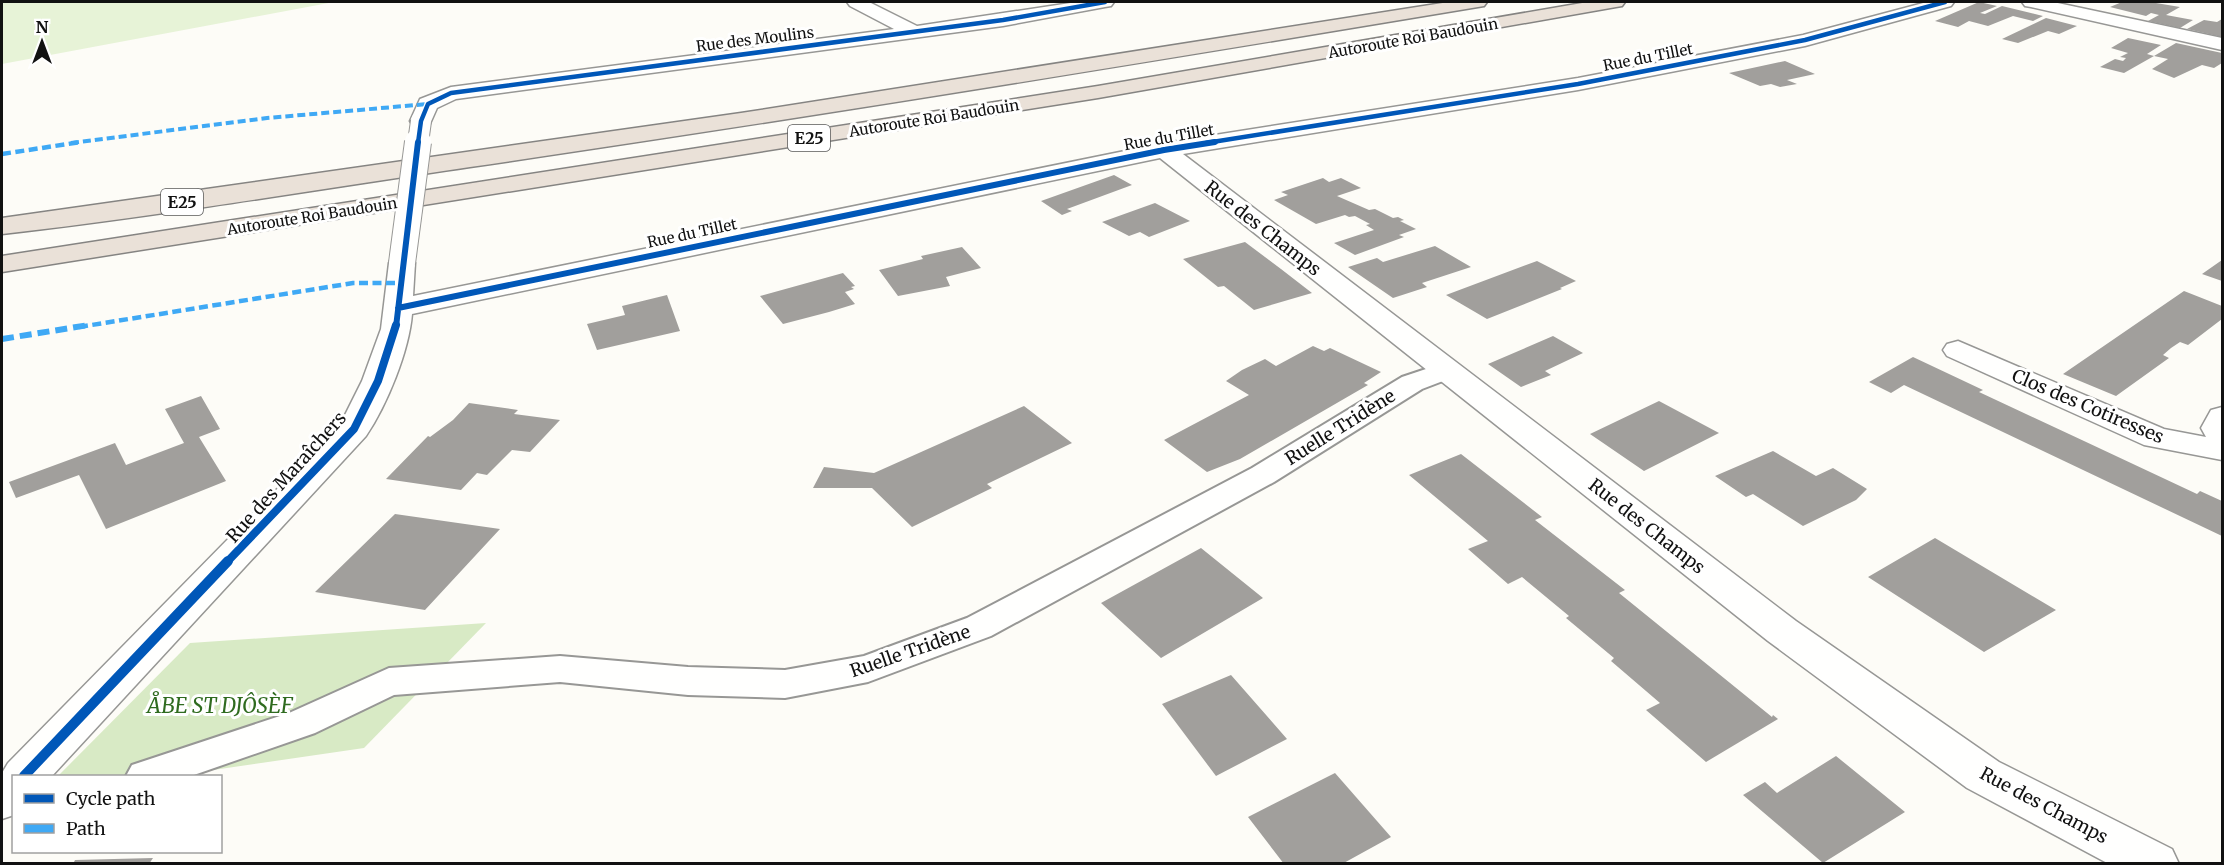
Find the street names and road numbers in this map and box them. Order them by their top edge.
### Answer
street label: Autoroute Roi Baudouin [1326,14,1499,62]
street label: Rue des Moulins [695,22,815,56]
street label: Rue du Tillet [1601,39,1695,75]
street label: Autoroute Roi Baudouin [847,95,1020,141]
street label: Rue du Tillet [1122,120,1216,154]
road number: E25 [788,125,830,151]
street label: Rue des Champs [1200,175,1326,281]
road number: E25 [161,189,203,215]
street label: Autoroute Roi Baudouin [225,193,398,239]
street label: Rue du Tillet [645,214,739,252]
street label: Clos des Cotiresses [2009,364,2168,448]
street label: Ruelle Tridène [1281,384,1399,470]
street label: Rue des Maraîchers [221,407,351,547]
street label: Rue des Champs [1584,473,1710,579]
street label: Ruelle Tridène [847,620,973,682]
street label: Rue des Champs [1976,762,2112,848]

